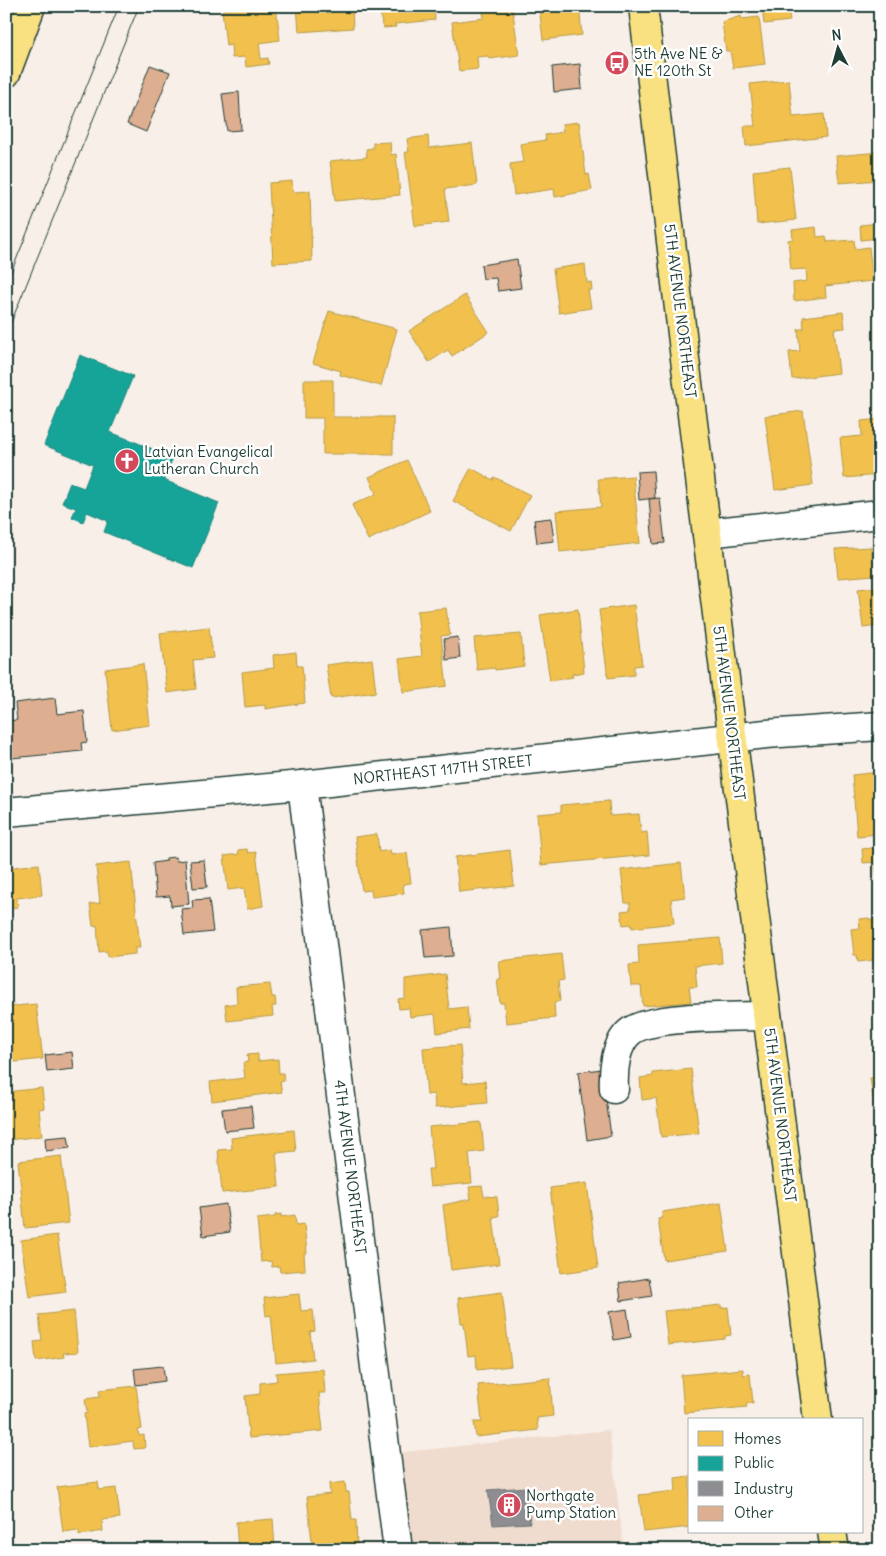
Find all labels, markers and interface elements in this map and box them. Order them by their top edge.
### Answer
north arrow [814,22,864,72]
text: N [831,26,842,45]
place label: 5th Ave NE & NE 120th St [634,44,723,80]
bus stop icon: 5th Ave NE & NE 120th St [604,50,630,76]
street label: 5TH AVENUE NORTHEAST [660,223,701,399]
place label: Latvian Evangelical Lutheran Church [144,442,273,478]
church icon: Latvian Evangelical Lutheran Church [114,448,140,474]
street label: 5TH AVENUE NORTHEAST [709,625,750,801]
street label: NORTHEAST 117TH STREET [352,751,534,788]
street label: 5TH AVENUE NORTHEAST [760,1027,801,1203]
street label: 4TH AVENUE NORTHEAST [330,1079,371,1255]
legend [688,1418,864,1534]
text: Homes [734,1429,781,1448]
text: Public [734,1453,775,1472]
text: Industry [734,1479,793,1498]
place label: Northgate Pump Station [526,1486,617,1522]
building icon: Northgate Pump Station [496,1492,522,1518]
text: Other [734,1503,774,1522]

